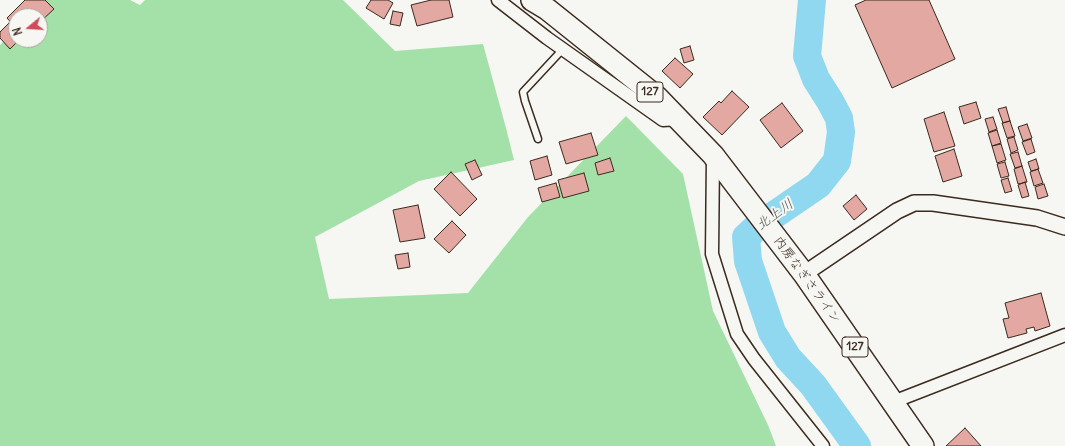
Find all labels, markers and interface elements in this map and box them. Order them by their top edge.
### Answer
north arrow [8,8,48,48]
text: N [10,26,25,37]
road number: 127 [637,82,663,102]
water label: 北上川 [753,196,797,234]
street label: 内房なぎさライン [770,233,844,327]
road number: 127 [842,337,868,357]

